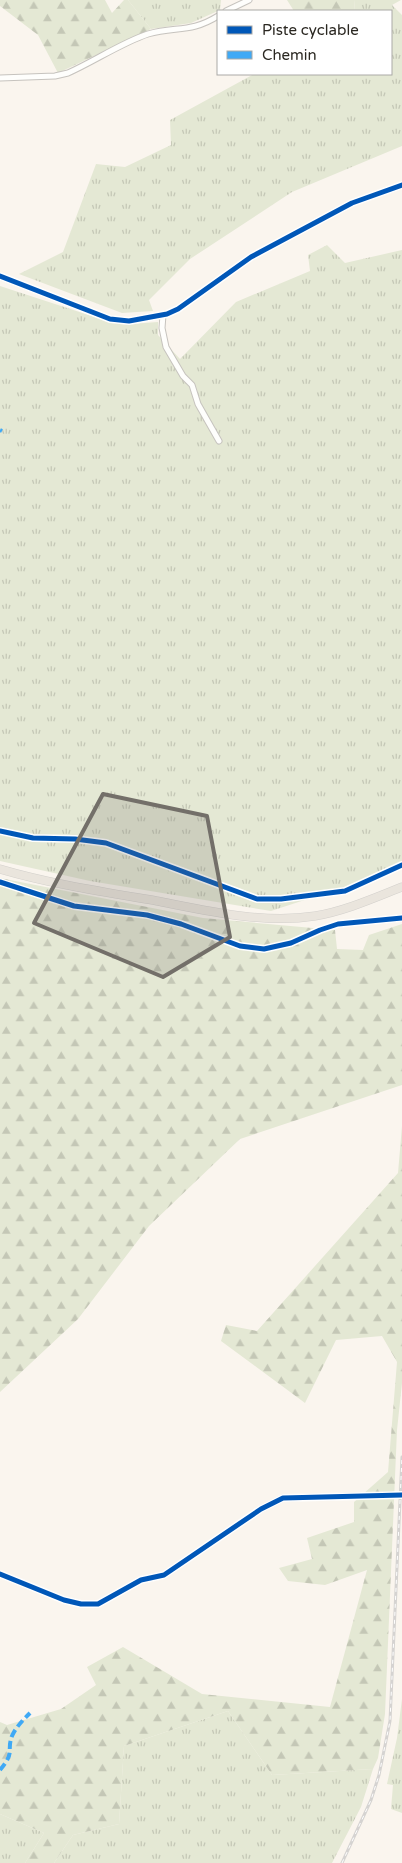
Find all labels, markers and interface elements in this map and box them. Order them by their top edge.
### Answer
legend [217,10,392,75]
text: Piste cyclable [262,21,359,39]
text: Chemin [262,46,317,64]

